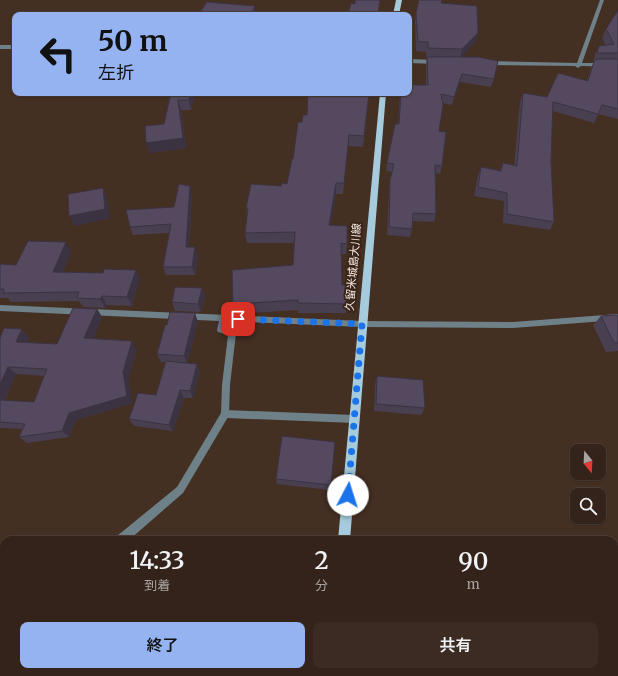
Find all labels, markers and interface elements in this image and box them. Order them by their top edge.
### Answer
text: 50 m [98,23,167,59]
icon: left [32,28,84,80]
text: 左折 [98,61,134,84]
street label: 久留米城島大川線 [342,223,364,311]
pin [221,302,255,336]
icon: arrive [227,308,249,330]
north arrow [570,444,606,480]
map controls [570,444,606,524]
position arrow [327,474,369,516]
button: search [570,488,606,524]
text: 14:33 [130,545,185,576]
text: 2 [314,545,329,576]
text: 90 [458,546,488,577]
text: m [467,576,480,593]
text: 到着 [144,577,170,594]
text: 分 [315,577,328,594]
button: 終了 [20,622,305,668]
button: 共有 [313,622,598,668]

